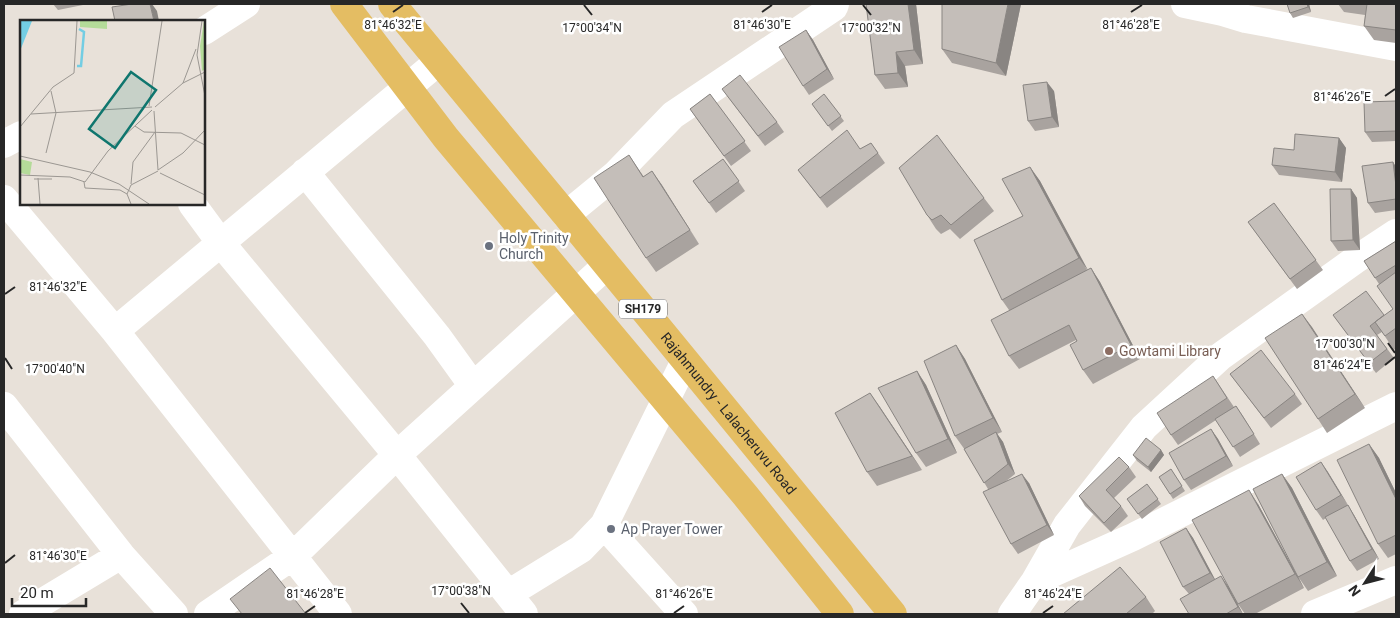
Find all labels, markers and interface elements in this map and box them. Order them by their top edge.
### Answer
text: 81°46'32"E [364,18,422,32]
text: 81°46'30"E [733,18,791,32]
text: 81°46'28"E [1102,18,1160,32]
inset map [20,20,205,205]
text: 17°00'34"N [562,21,622,35]
text: 17°00'32"N [841,21,901,35]
text: 81°46'26"E [1313,90,1371,104]
place label: Holy Trinity Church [499,230,569,262]
marker: Holy Trinity Church [483,240,495,252]
text: 81°46'32"E [29,280,87,294]
road number: SH179 [619,300,667,318]
street label: Rajahmundry - Lalacheruvu Road [658,329,800,497]
text: 17°00'30"N [1315,337,1375,351]
place label: Gowtami Library [1119,343,1221,359]
marker: Gowtami Library [1103,345,1115,357]
text: 81°46'24"E [1313,358,1371,372]
text: 17°00'40"N [25,362,85,376]
place label: Ap Prayer Tower [621,521,723,537]
marker: Ap Prayer Tower [605,523,617,535]
text: 81°46'30"E [29,549,87,563]
north arrow [1340,558,1390,608]
scale bar [12,576,86,608]
text: N [1345,582,1364,599]
text: 20 m [20,584,54,602]
text: 17°00'38"N [431,584,491,598]
text: 81°46'28"E [286,587,344,601]
text: 81°46'26"E [655,587,713,601]
text: 81°46'24"E [1024,587,1082,601]

